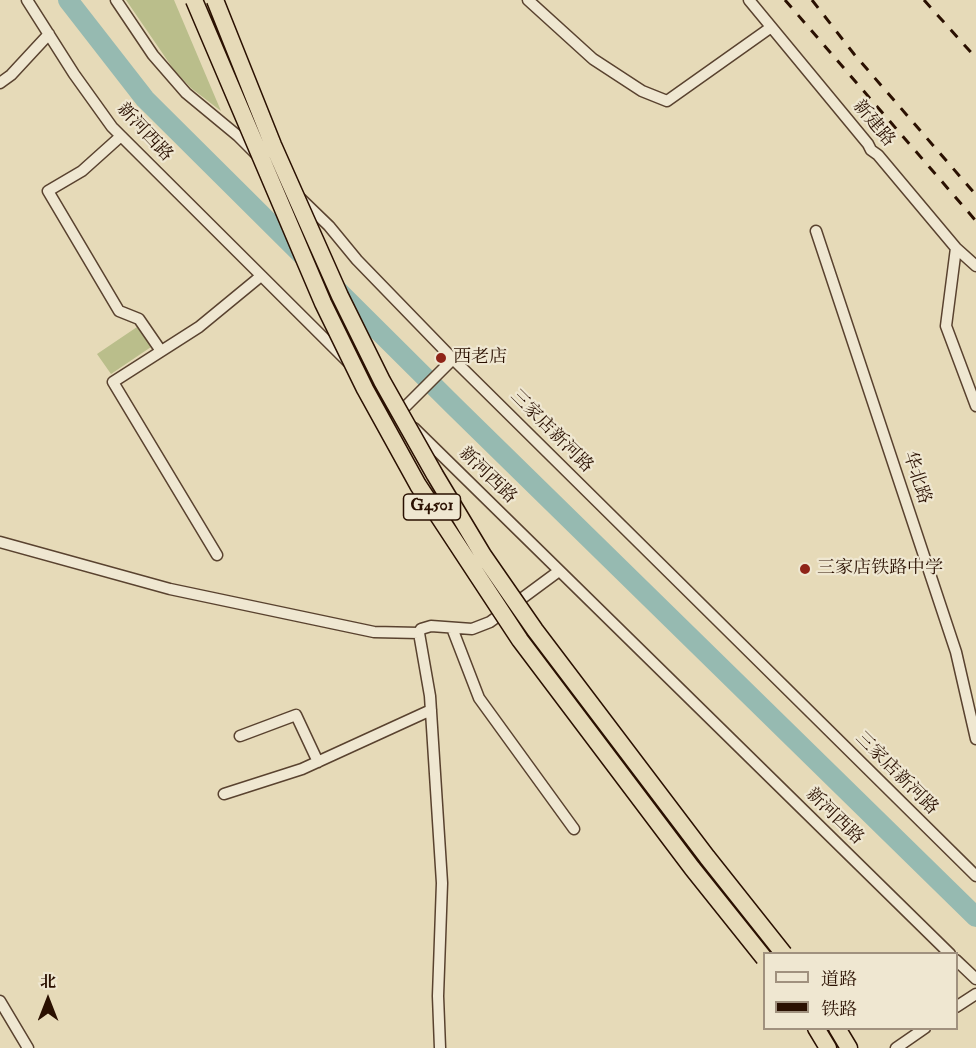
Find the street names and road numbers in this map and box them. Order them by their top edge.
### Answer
street label: 新建路 [847,96,899,152]
street label: 新河西路 [112,99,176,167]
street label: 三家店新河路 [505,386,597,478]
street label: 新河西路 [454,443,520,509]
street label: 华北路 [897,449,935,507]
road number: G4501 [404,494,460,520]
street label: 三家店新河路 [850,728,942,820]
street label: 新河西路 [801,784,867,850]

